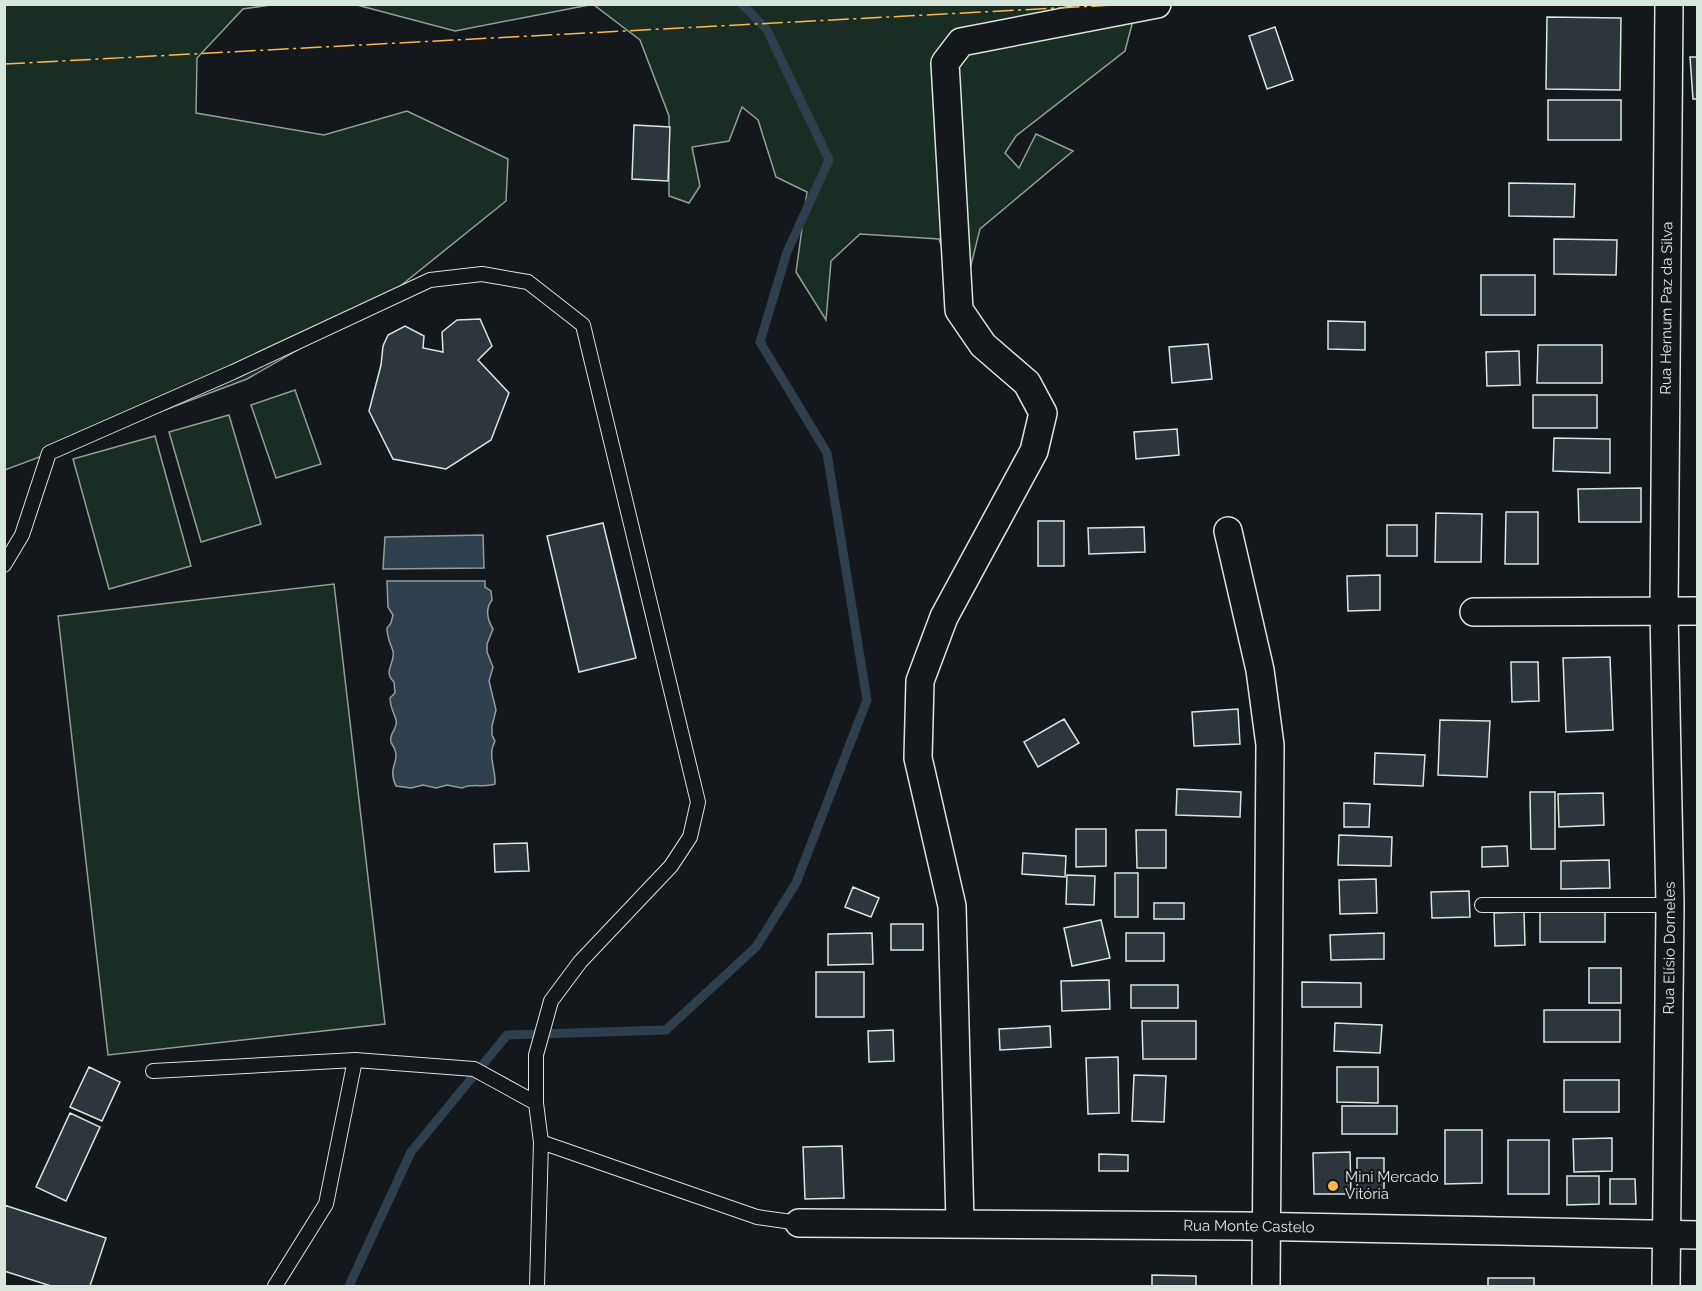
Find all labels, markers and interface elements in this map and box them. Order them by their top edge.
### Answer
street label: Rua Hernum Paz da Silva [1657,221,1676,395]
street label: Rua Elísio Dorneles [1660,881,1679,1015]
place label: Mini Mercado Vitória [1345,1168,1439,1203]
marker: Mini Mercado Vitória [1326,1179,1340,1193]
street label: Rua Monte Castelo [1183,1217,1315,1236]

